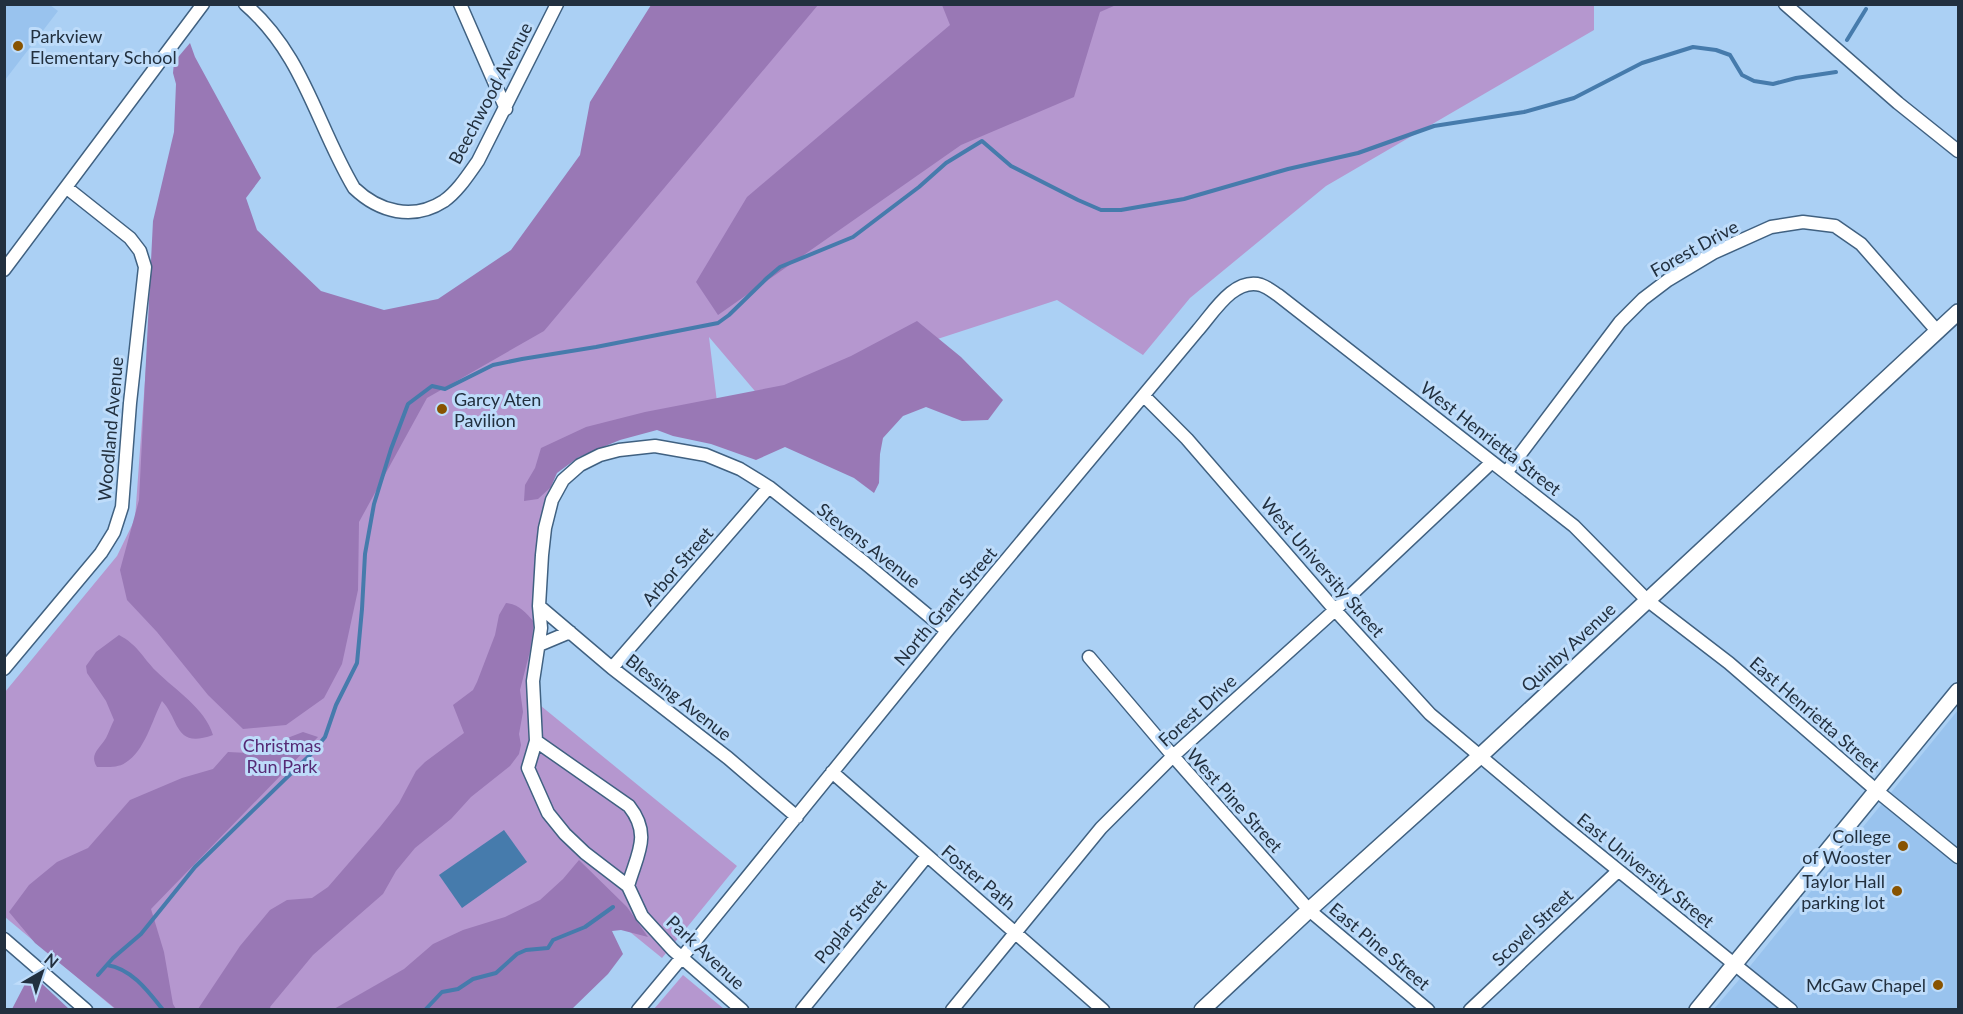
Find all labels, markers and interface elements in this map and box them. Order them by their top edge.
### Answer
street label: Beechwood Avenue [443,18,537,168]
place label: Parkview Elementary School [30,25,177,68]
marker: Parkview Elementary School [11,39,25,53]
street label: Forest Drive [1646,215,1742,281]
street label: Woodland Avenue [93,356,127,502]
street label: West Henrietta Street [1416,376,1566,500]
place label: Garcy Aten Pavilion [454,388,541,431]
marker: Garcy Aten Pavilion [435,402,449,416]
street label: West University Street [1256,493,1390,642]
street label: Stevens Avenue [813,498,925,592]
street label: Arbor Street [637,522,718,610]
street label: North Grant Street [889,542,1001,670]
street label: Quinby Avenue [1516,598,1620,696]
street label: Blessing Avenue [622,649,736,745]
street label: East Henrietta Street [1746,652,1885,777]
street label: Forest Drive [1154,669,1240,751]
park label: Christmas Run Park [243,734,322,777]
street label: West Pine Street [1182,743,1288,857]
street label: East University Street [1573,808,1719,932]
place label: College of Wooster [1802,825,1891,868]
marker: College of Wooster [1896,839,1910,853]
street label: Foster Path [937,840,1021,914]
place label: Taylor Hall parking lot [1801,870,1886,913]
street label: Poplar Street [809,874,891,968]
street label: Scovel Street [1487,883,1578,970]
marker: Taylor Hall parking lot [1890,884,1904,898]
street label: East Pine Street [1325,897,1435,995]
street label: Park Avenue [662,910,750,994]
north arrow [12,942,72,1002]
text: N [41,949,63,971]
place label: McGaw Chapel [1806,974,1926,996]
marker: McGaw Chapel [1931,978,1945,992]

